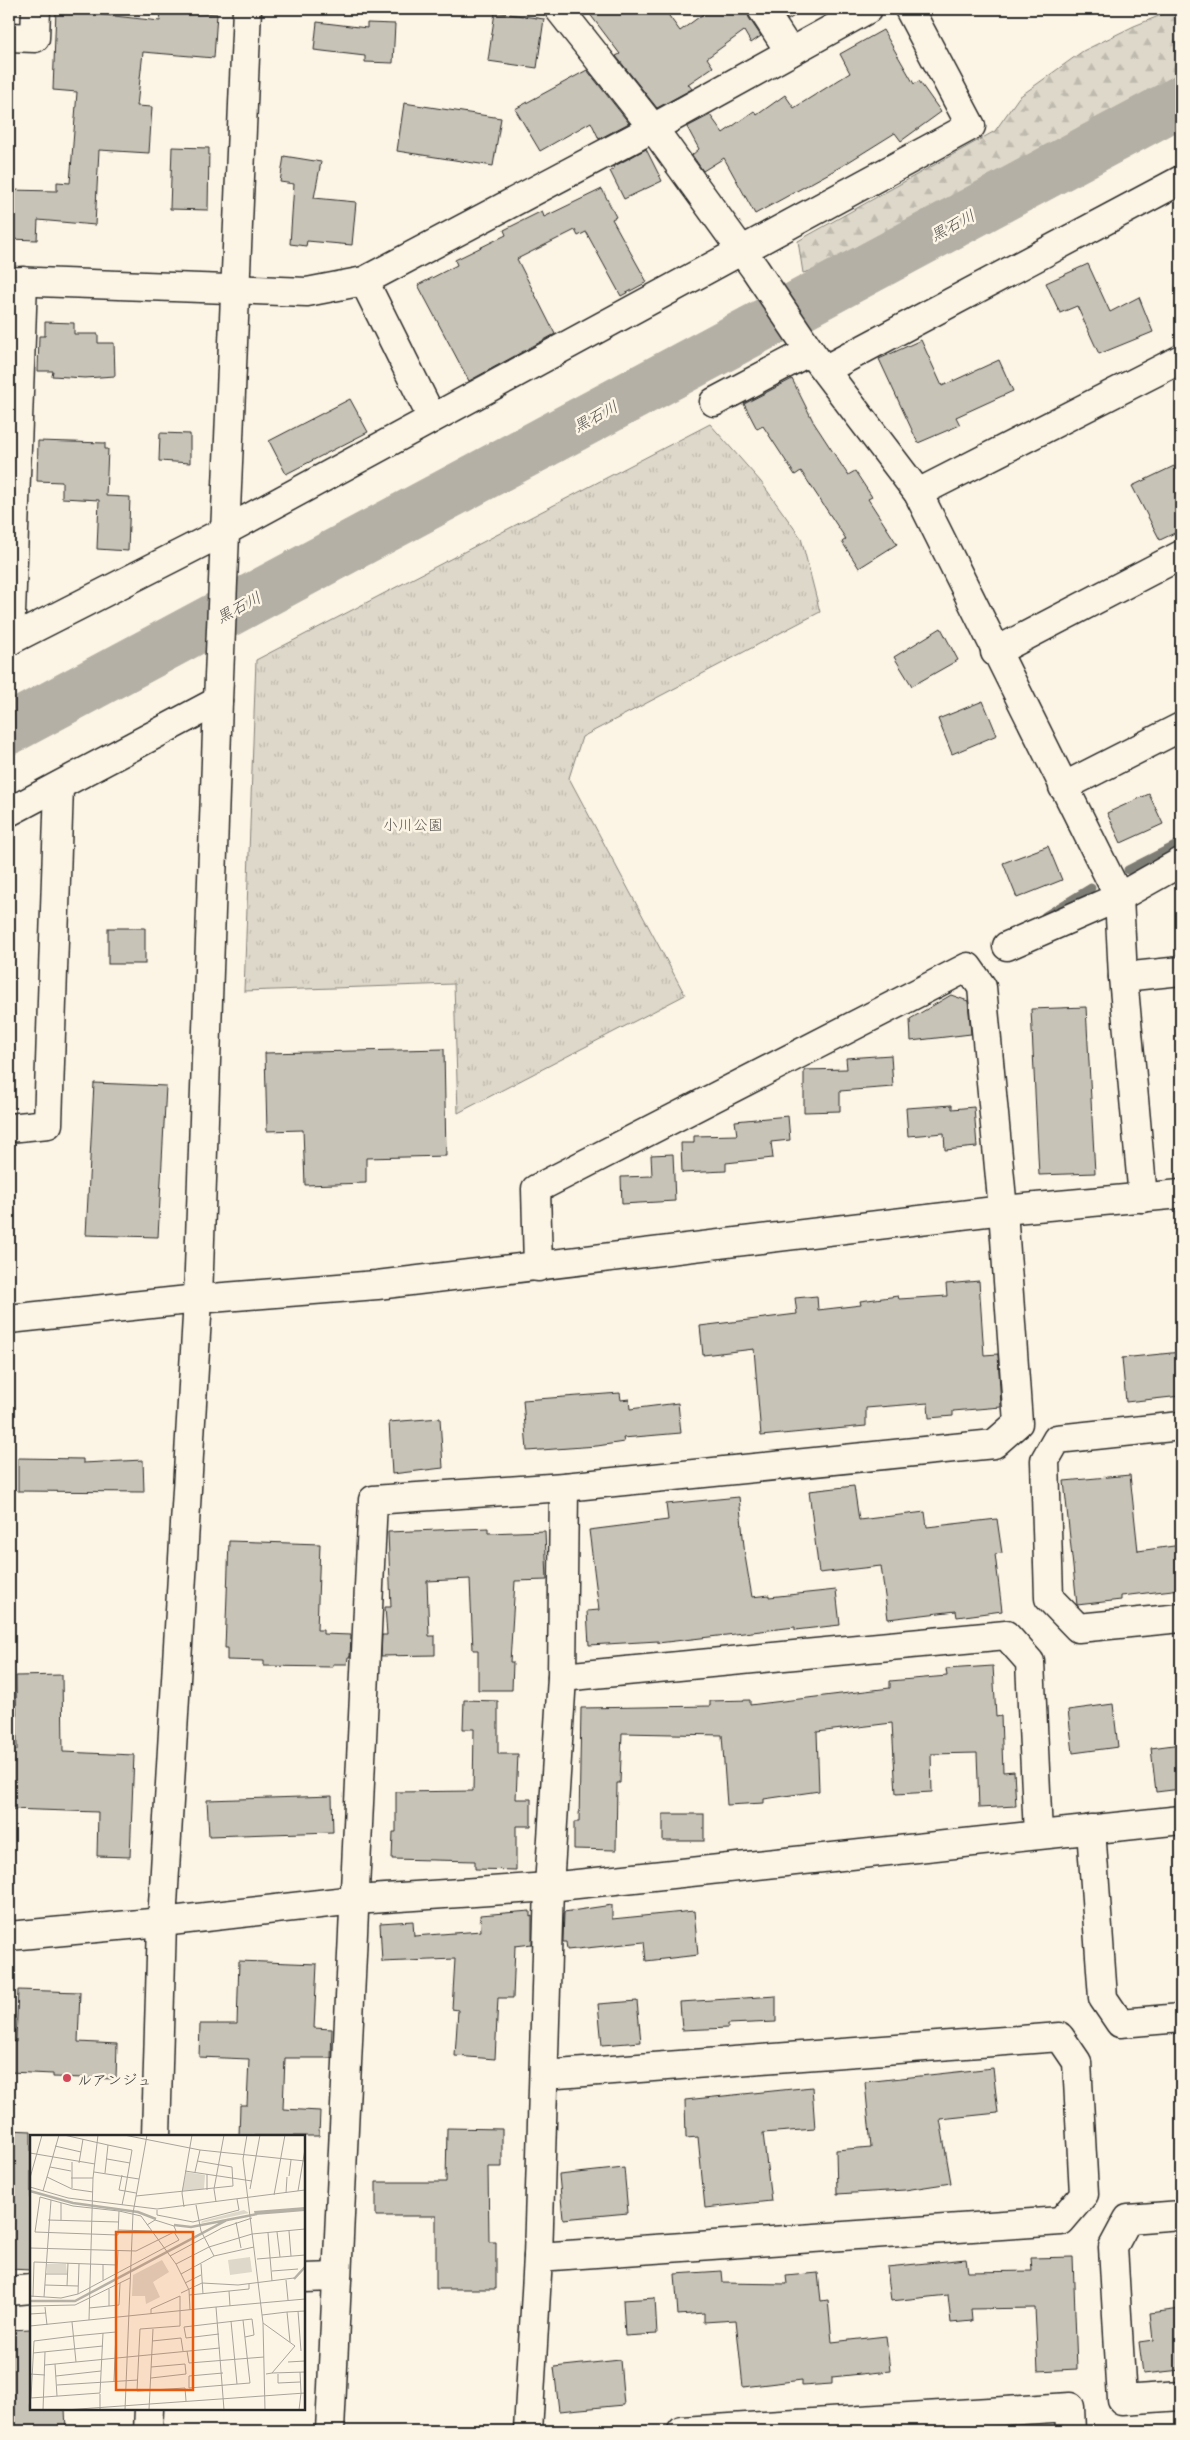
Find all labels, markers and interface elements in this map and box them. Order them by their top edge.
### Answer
water label: 黒石川 [925,202,979,246]
water label: 黒石川 [568,393,622,437]
water label: 黒石川 [211,584,265,628]
park label: 小川公園 [383,812,443,835]
place label: ルアンジュ [77,2067,152,2090]
marker: ルアンジュ [61,2072,73,2084]
inset map [30,2135,305,2410]

